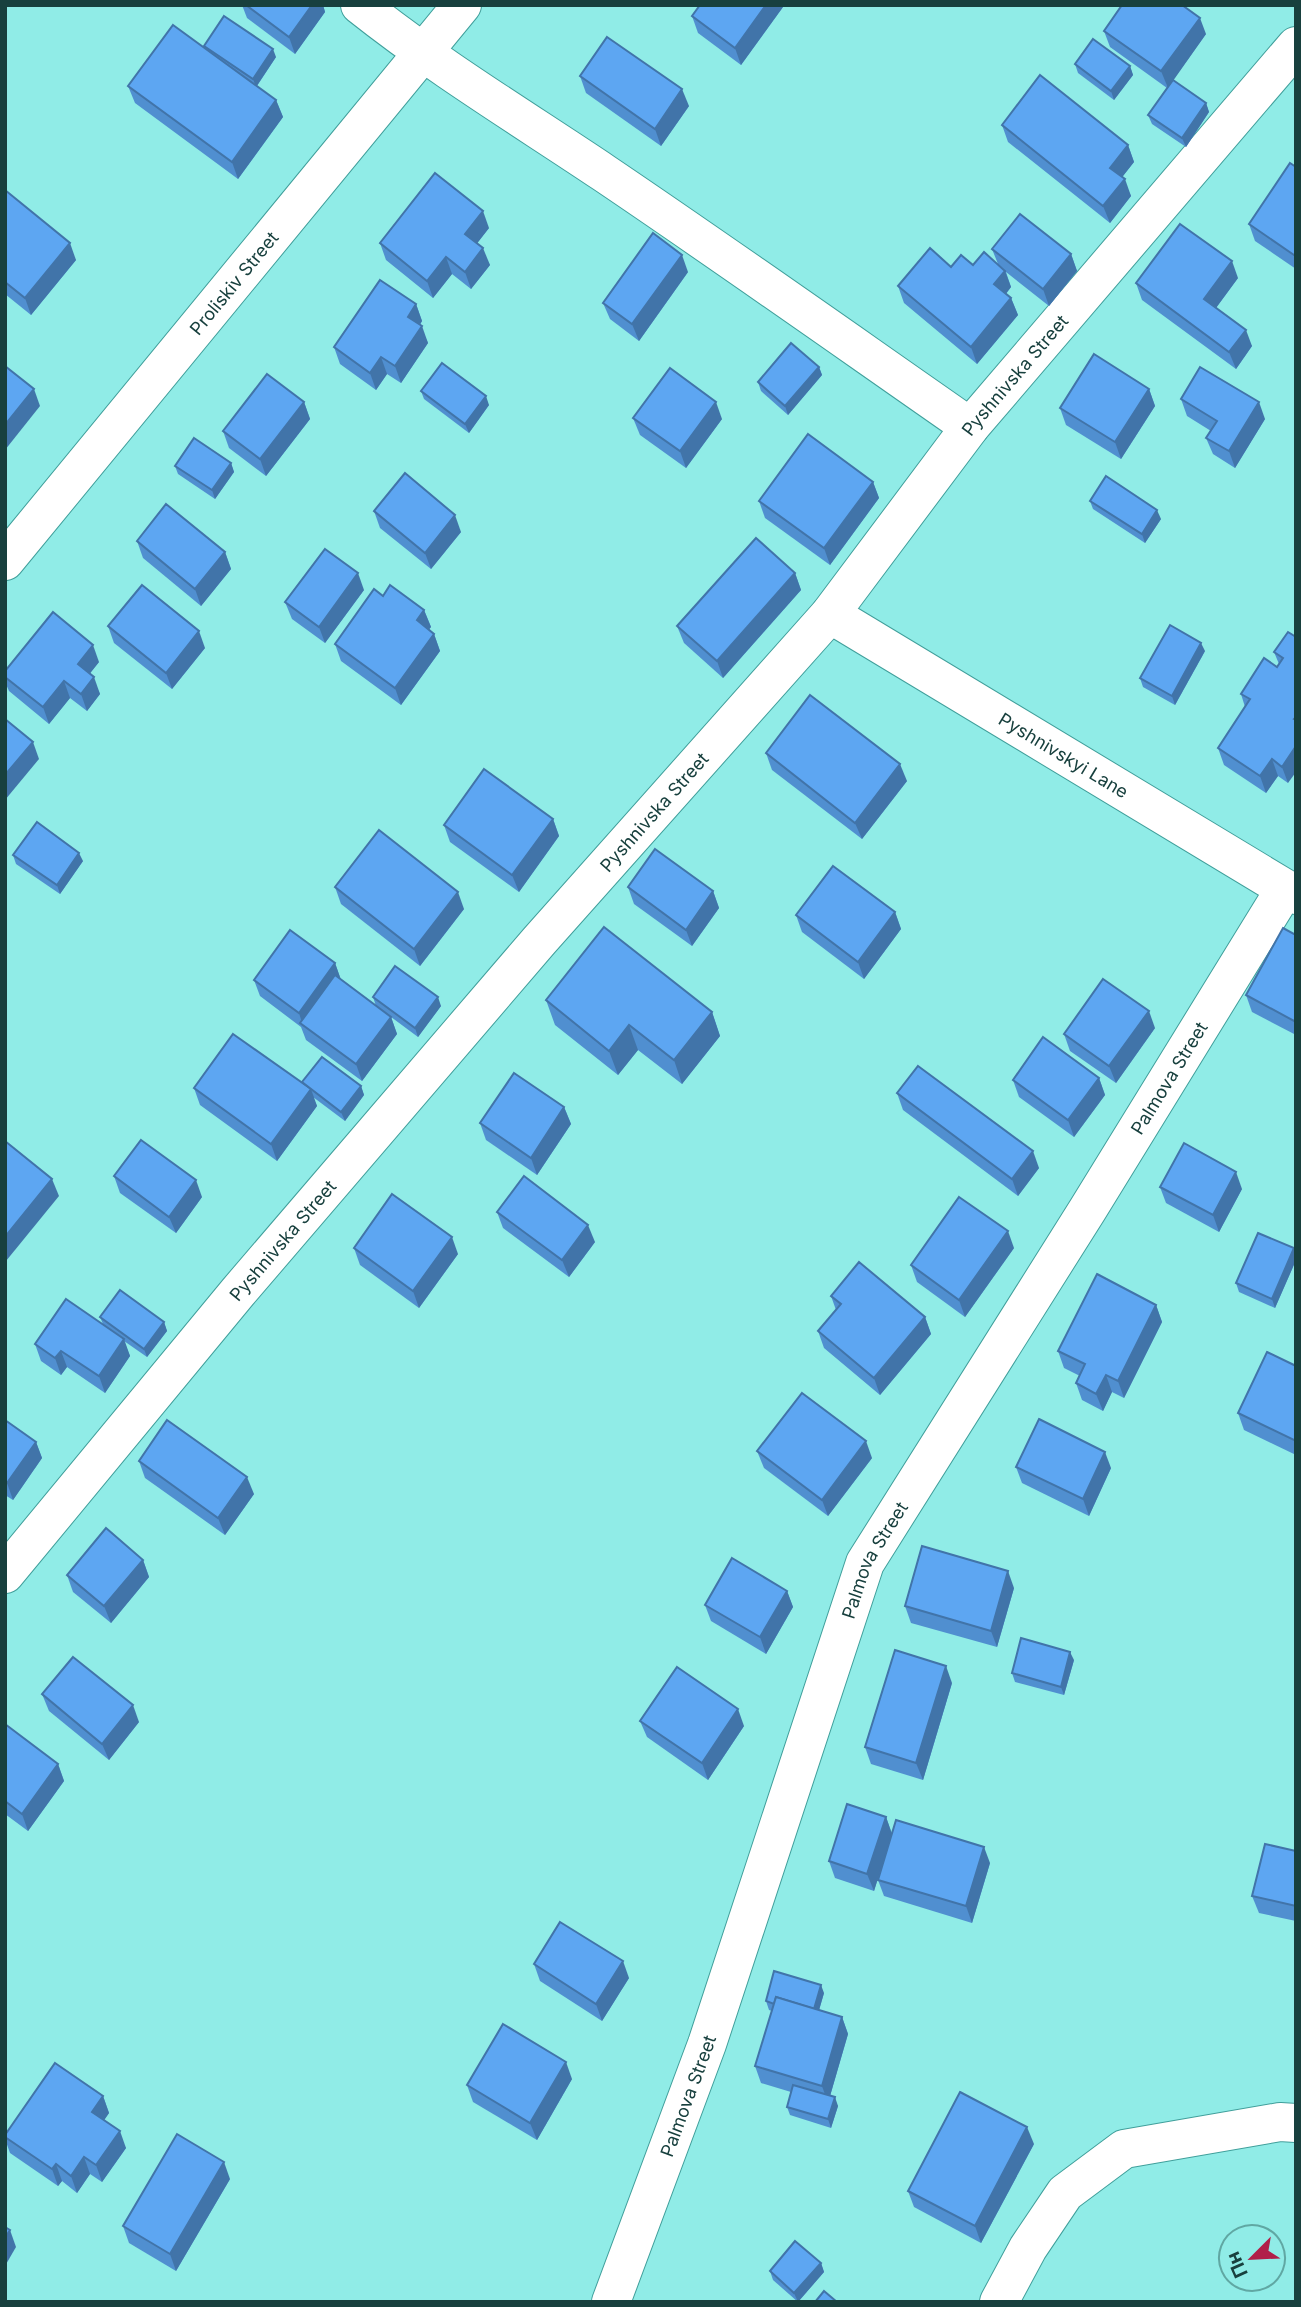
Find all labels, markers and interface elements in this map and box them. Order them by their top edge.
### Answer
street label: Proliskiv Street [185,227,282,339]
street label: Pyshnivska Street [957,310,1072,439]
street label: Pyshnivskyi Lane [995,708,1132,802]
street label: Pyshnivska Street [595,748,712,876]
street label: Palmova Street [1126,1018,1211,1138]
street label: Pyshnivska Street [225,1175,340,1305]
street label: Palmova Street [837,1498,912,1621]
street label: Palmova Street [656,2032,720,2160]
north arrow [1217,2223,1287,2293]
text: Пн [1221,2248,1253,2281]

